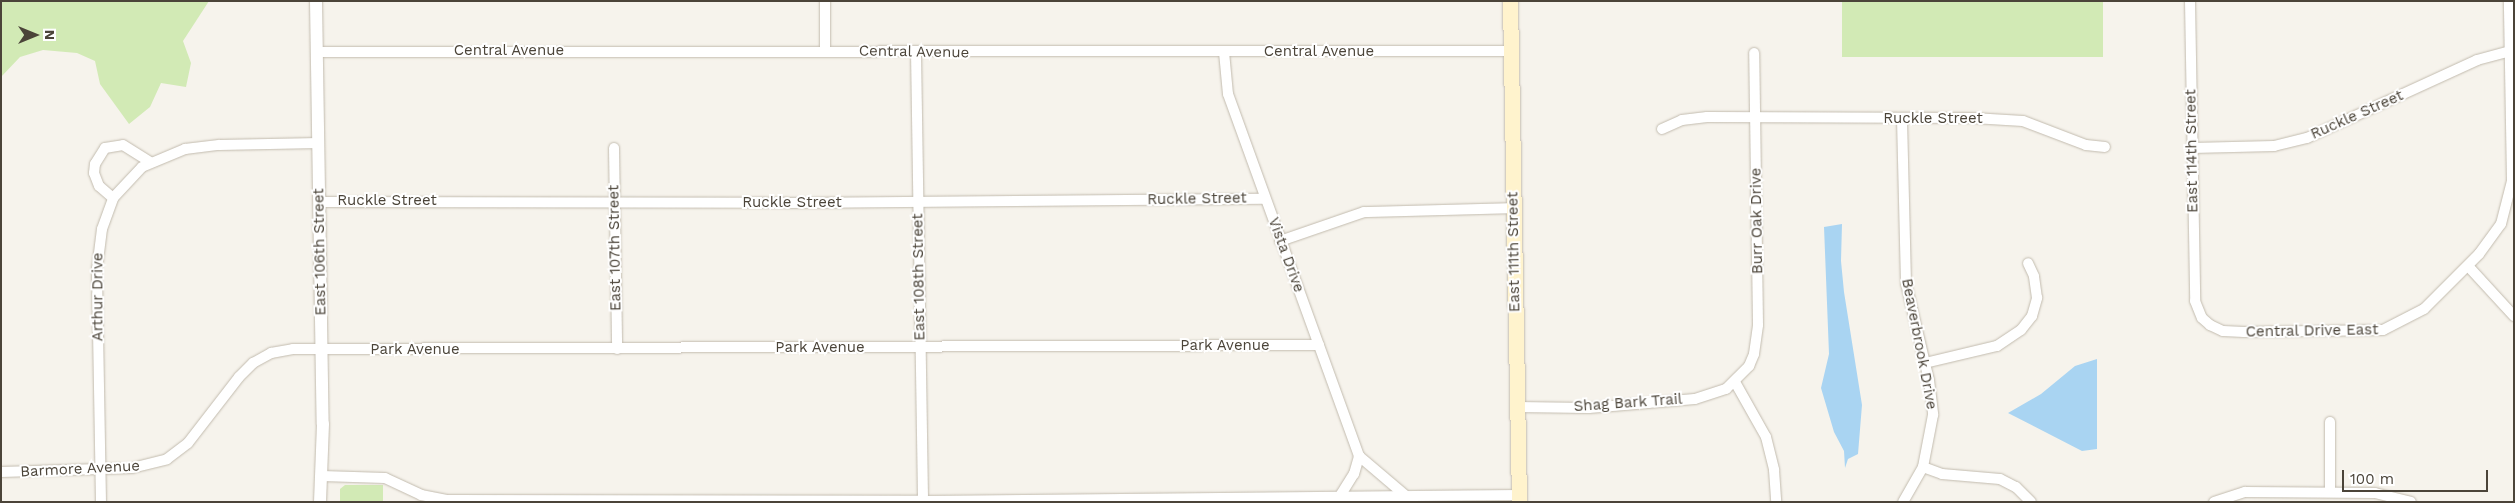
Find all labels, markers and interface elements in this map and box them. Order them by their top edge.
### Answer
north arrow [10,10,60,60]
text: N [42,30,58,40]
street label: Central Avenue [453,42,565,60]
street label: Central Avenue [858,42,970,62]
street label: Central Avenue [1263,43,1375,61]
street label: Ruckle Street [2308,87,2406,143]
street label: East 114th Street [2182,89,2202,213]
street label: Ruckle Street [1883,110,1983,128]
street label: Burr Oak Drive [1747,167,1767,275]
street label: East 107th Street [605,185,625,311]
street label: East 106th Street [310,188,330,316]
street label: Ruckle Street [1147,189,1247,209]
street label: East 111th Street [1504,191,1524,313]
street label: Ruckle Street [337,192,437,210]
street label: Ruckle Street [742,194,842,212]
street label: East 108th Street [909,213,929,341]
street label: Vista Drive [1264,215,1308,295]
street label: Arthur Drive [89,253,107,341]
street label: Beaverbrook Drive [1897,277,1941,411]
street label: Central Drive East [2245,321,2379,341]
street label: Park Avenue [1180,337,1270,355]
street label: Park Avenue [775,339,865,357]
street label: Park Avenue [370,341,460,359]
street label: Shag Bark Trail [1573,390,1683,416]
street label: Barmore Avenue [19,457,141,481]
scale bar [2345,460,2491,492]
text: 100 m [2350,470,2394,488]

